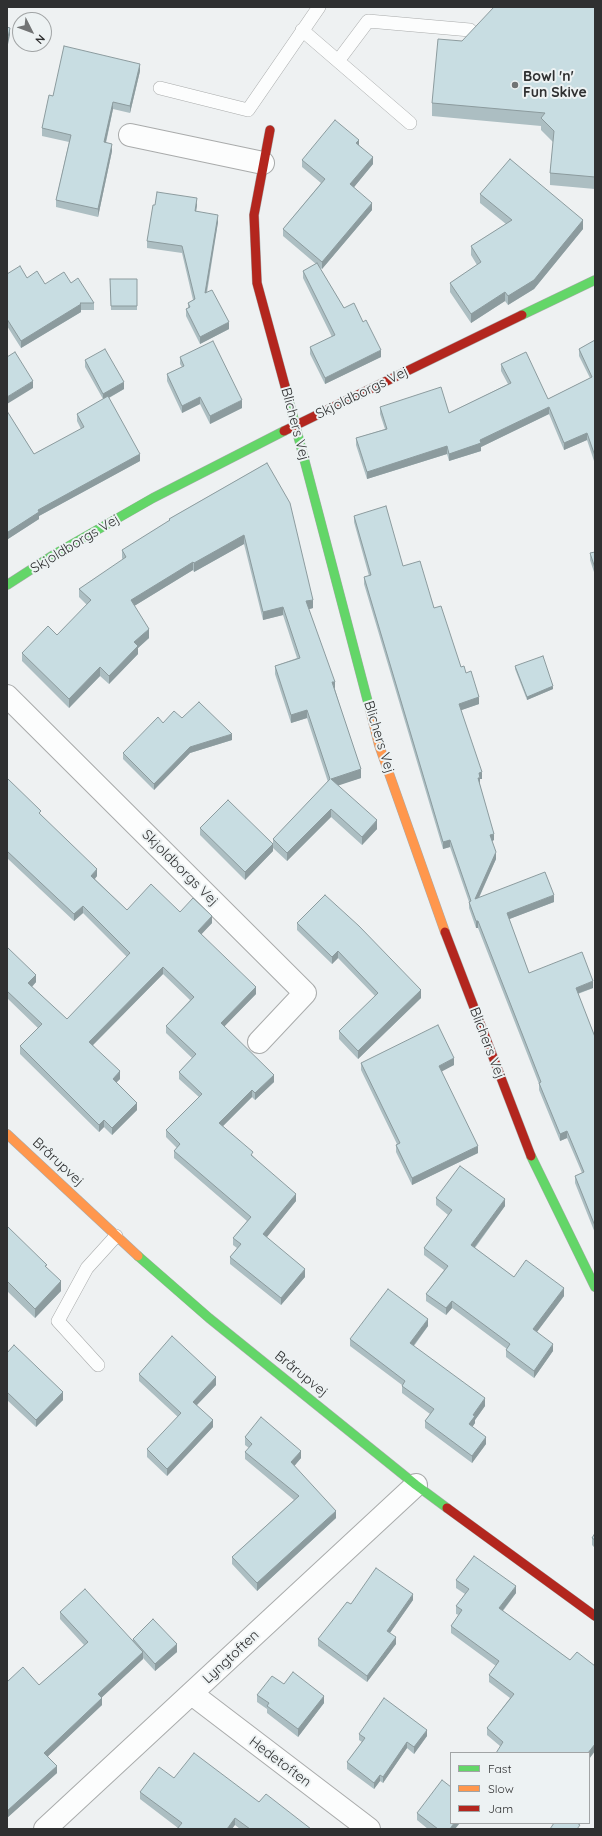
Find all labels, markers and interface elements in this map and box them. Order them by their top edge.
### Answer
north arrow [12,12,52,52]
text: N [32,32,48,47]
place label: Bowl 'n' Fun Skive [523,69,587,102]
marker: Bowl 'n' Fun Skive [510,80,520,90]
street label: Skjoldborgs Vej [313,363,411,423]
street label: Blichers Vej [277,386,313,462]
street label: Skjoldborgs Vej [27,511,123,577]
street label: Blichers Vej [360,699,398,775]
street label: Skjoldborgs Vej [138,826,222,910]
street label: Blichers Vej [466,1005,508,1081]
street label: Brårupvej [29,1134,87,1190]
street label: Brårupvej [271,1347,331,1401]
street label: Lyngtoften [199,1627,263,1687]
street label: Hedetoften [246,1733,314,1791]
legend [450,1752,590,1824]
text: Fast [488,1761,512,1776]
text: Slow [488,1781,514,1796]
text: Jam [488,1801,513,1816]

